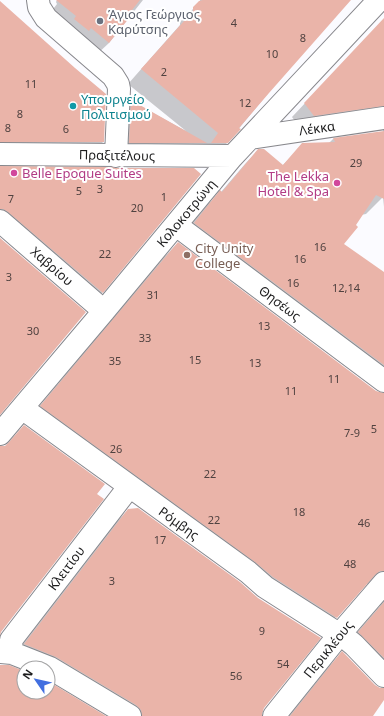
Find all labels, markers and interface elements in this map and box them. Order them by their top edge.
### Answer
place label: Άγιος Γεώργιος Καρύτσης [108,5,200,38]
house number: 4 [231,15,238,30]
marker: Άγιος Γεώργιος Καρύτσης [95,16,105,26]
house number: 8 [300,30,306,45]
house number: 10 [266,46,278,61]
house number: 2 [161,64,167,79]
house number: 11 [25,76,37,91]
place label: Υπουργείο Πολιτισμού [81,90,151,123]
house number: 12 [239,95,251,110]
marker: Υπουργείο Πολιτισμού [68,101,78,111]
house number: 8 [17,106,23,121]
street label: Λέκκα [298,117,336,139]
house number: 8 [5,120,11,135]
house number: 6 [63,121,69,136]
street label: Πραξιτέλους [79,145,155,165]
house number: 29 [350,155,362,170]
place label: Belle Epoque Suites [22,164,142,182]
place label: The Lekka Hotel & Spa [257,167,329,200]
marker: Belle Epoque Suites [9,168,19,178]
street label: Κολοκοτρώνη [152,175,220,251]
marker: The Lekka Hotel & Spa [332,178,342,188]
house number: 3 [97,181,103,196]
house number: 5 [76,183,82,198]
house number: 1 [161,189,167,204]
house number: 7 [8,191,14,206]
house number: 20 [131,200,143,215]
place label: City Unity College [195,239,254,272]
house number: 16 [314,239,326,254]
street label: Χαβρίου [27,242,77,290]
house number: 22 [99,246,111,261]
marker: City Unity College [182,250,192,260]
house number: 16 [294,251,306,266]
house number: 3 [6,269,12,284]
house number: 16 [287,275,299,290]
house number: 12,14 [332,280,361,295]
street label: Θησέως [255,281,305,325]
house number: 31 [147,287,159,302]
house number: 13 [258,318,270,333]
house number: 30 [27,323,39,338]
house number: 33 [139,330,151,345]
house number: 15 [189,352,201,367]
house number: 35 [109,353,121,368]
house number: 13 [249,355,261,370]
house number: 11 [328,371,340,386]
house number: 11 [285,383,297,398]
house number: 5 [371,421,377,436]
house number: 7-9 [344,425,360,440]
house number: 26 [110,441,122,456]
house number: 22 [204,466,216,481]
street label: Ρόμβης [155,502,203,544]
house number: 18 [293,504,305,519]
house number: 22 [208,512,220,527]
house number: 46 [358,515,370,530]
house number: 17 [154,532,166,547]
street label: Κλειτίου [43,542,89,594]
house number: 48 [344,556,356,571]
house number: 3 [109,573,115,588]
street label: Περικλέους [299,616,357,682]
house number: 9 [259,623,265,638]
house number: 54 [277,656,290,671]
north arrow [16,660,56,700]
text: N [19,666,36,682]
house number: 56 [230,668,242,683]

